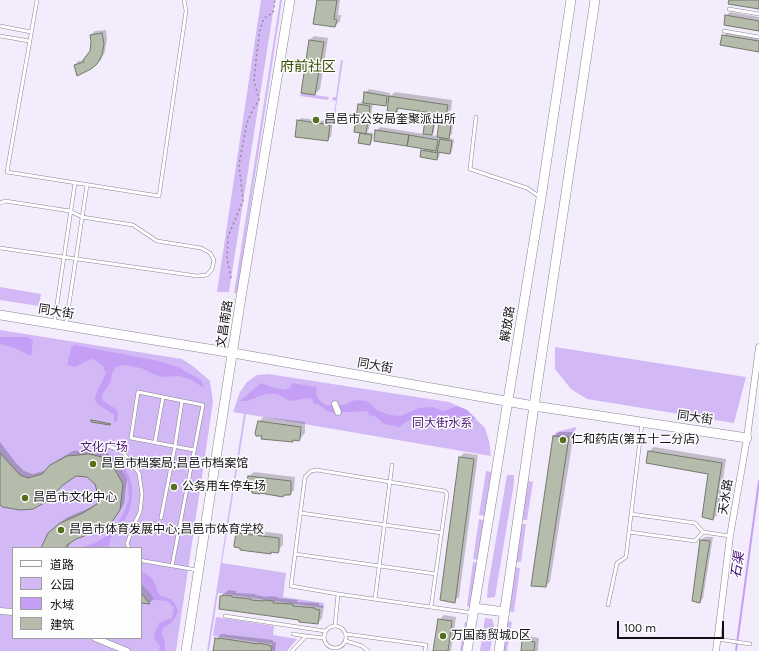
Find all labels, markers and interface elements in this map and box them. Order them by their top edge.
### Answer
district label: 府前社区 [280,59,336,75]
place label: 昌邑市公安局奎聚派出所 [324,113,456,127]
marker: 昌邑市公安局奎聚派出所 [311,115,321,125]
street label: 文昌南路 [214,299,236,349]
street label: 同大街 [37,302,75,322]
street label: 解放路 [498,305,518,343]
street label: 同大街 [356,356,394,376]
street label: 同大街 [676,408,714,428]
park label: 同大街水系 [412,417,472,431]
place label: 仁和药店(第五十二分店) [571,433,700,447]
marker: 仁和药店(第五十二分店) [558,435,568,445]
park label: 文化广场 [80,441,128,455]
place label: 昌邑市档案局;昌邑市档案馆 [101,457,248,471]
marker: 昌邑市档案局;昌邑市档案馆 [88,459,98,469]
street label: 天水路 [716,478,736,516]
place label: 公务用车停车场 [182,480,266,494]
marker: 公务用车停车场 [169,482,179,492]
place label: 昌邑市文化中心 [33,491,117,505]
marker: 昌邑市文化中心 [20,493,30,503]
place label: 昌邑市体育发展中心;昌邑市体育学校 [69,523,264,537]
marker: 昌邑市体育发展中心;昌邑市体育学校 [56,525,66,535]
legend [12,547,142,639]
water label: 石渠 [728,551,748,579]
text: 道路 [50,558,74,572]
text: 公园 [50,578,74,592]
text: 水域 [50,598,74,612]
scale bar [619,613,726,639]
text: 建筑 [50,618,74,632]
text: 100 m [624,621,656,635]
place label: 万国商贸城D区 [451,629,531,643]
marker: 万国商贸城D区 [438,631,448,641]

